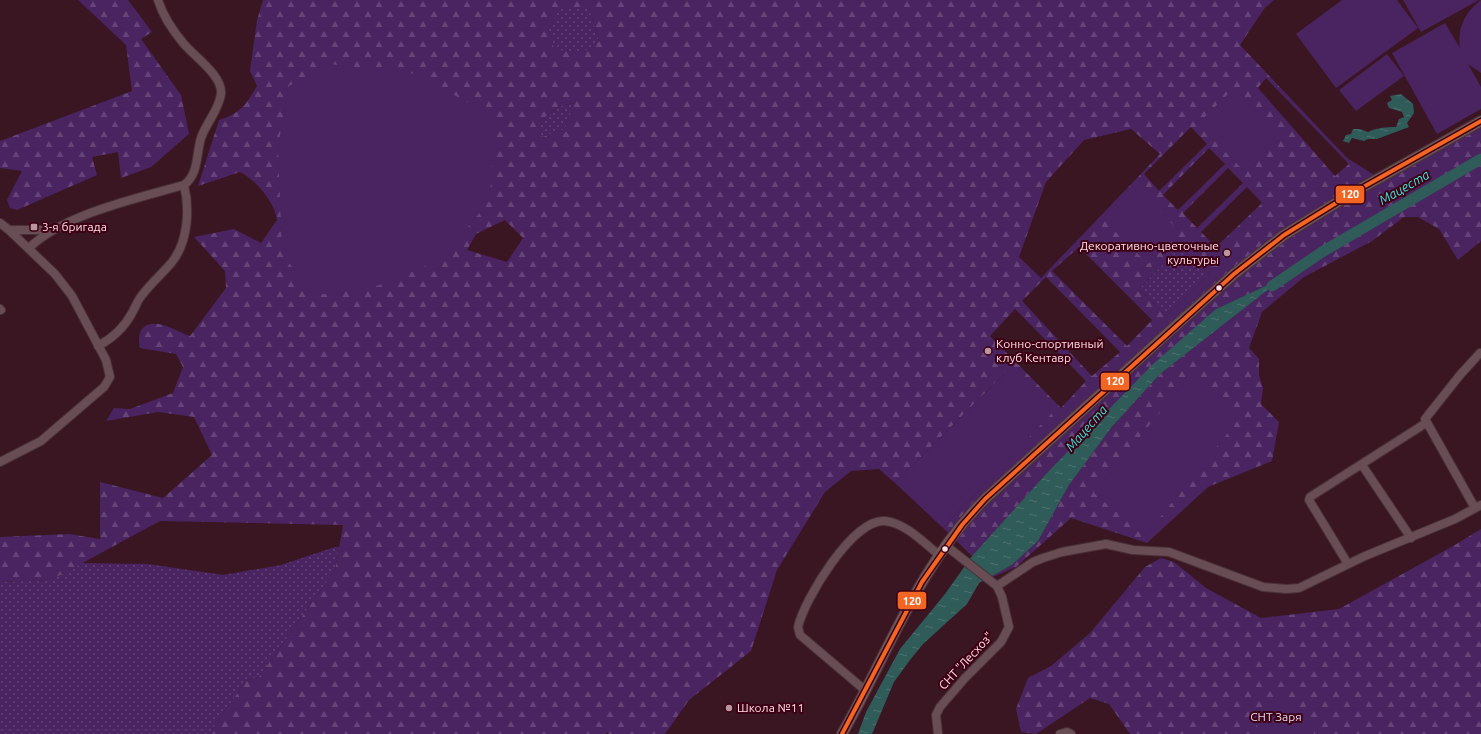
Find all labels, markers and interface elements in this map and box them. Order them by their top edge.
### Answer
water label: Мацеста [1376,167,1432,207]
line badge: 120 [1335,185,1365,204]
text: 120 [1341,188,1359,200]
place label: 3-я бригада [42,220,107,233]
marker: 3-я бригада [29,222,39,232]
place label: Декоративно-цветочные культуры [1080,239,1219,266]
marker: Декоративно-цветочные культуры [1222,248,1232,258]
unlabelled marker [1214,283,1224,293]
place label: Конно-спортивный клуб Кентавр [996,337,1104,364]
marker: Конно-спортивный клуб Кентавр [983,346,993,356]
line badge: 120 [1100,372,1130,391]
text: 120 [1106,375,1124,387]
water label: Мацеста [1062,402,1110,454]
unlabelled marker [940,544,950,554]
line badge: 120 [897,591,927,610]
text: 120 [903,595,921,607]
street label: СНТ "Лесхоз" [936,630,995,692]
place label: Школа №11 [737,701,804,714]
marker: Школа №11 [724,703,734,713]
park label: СНТ Заря [1250,710,1302,723]

